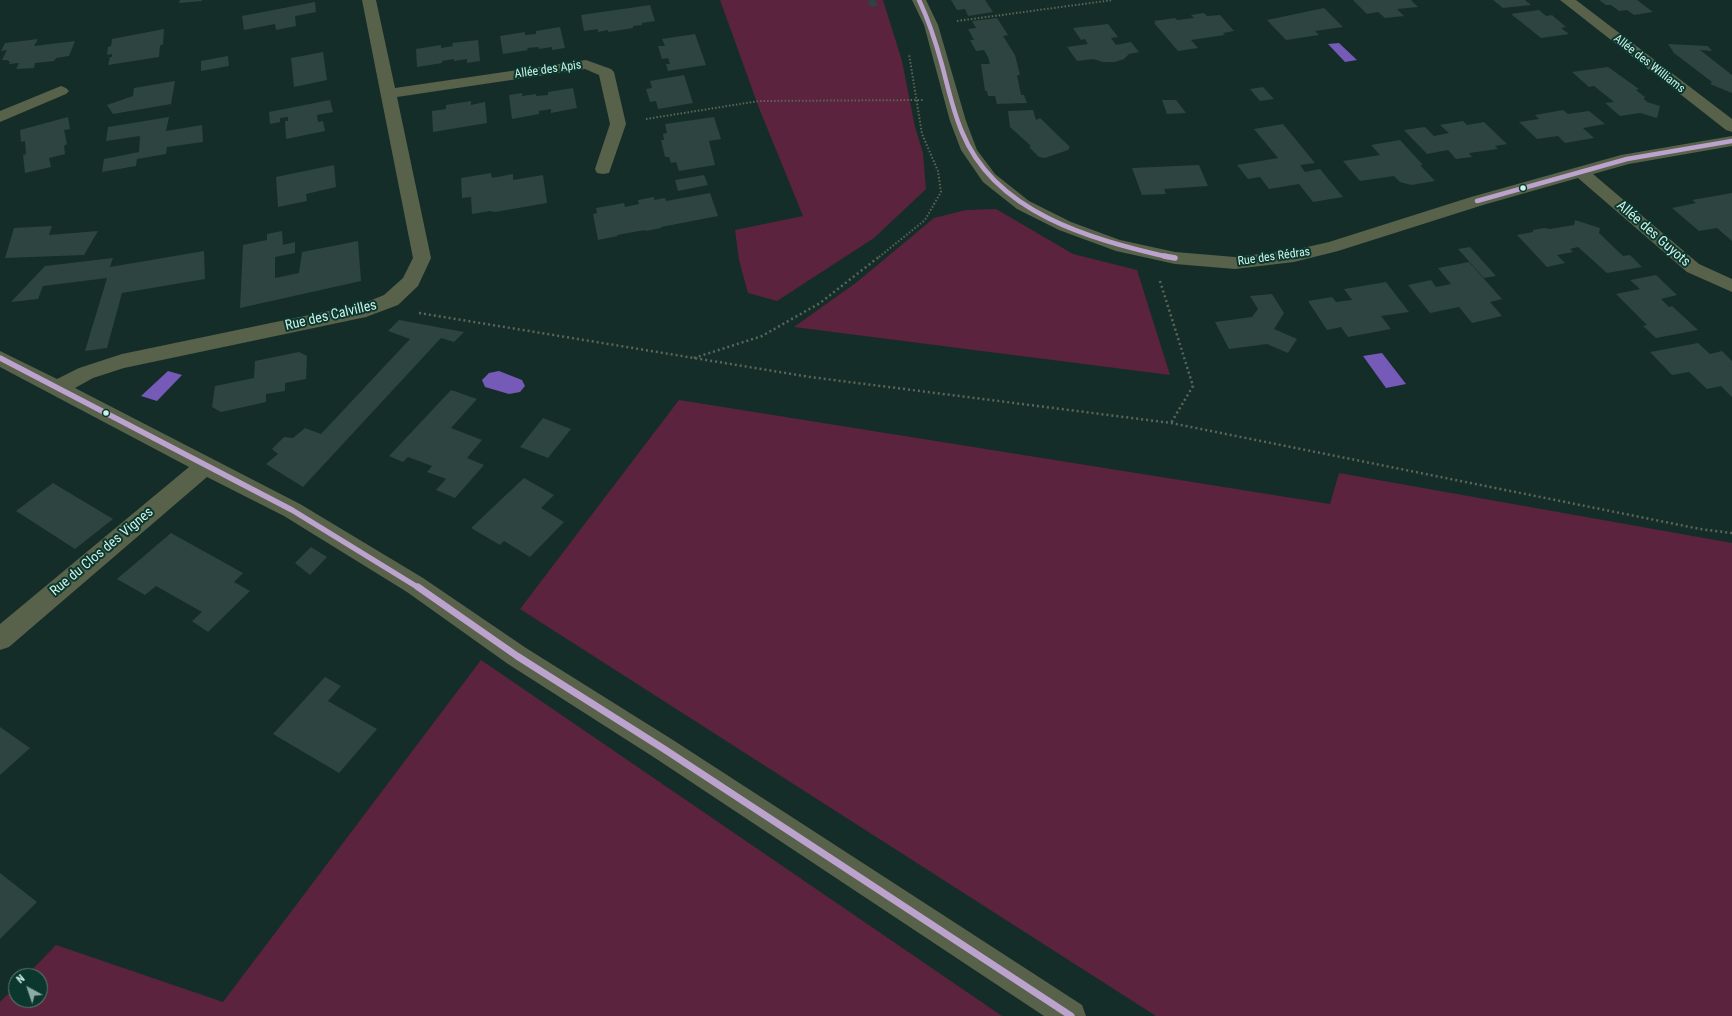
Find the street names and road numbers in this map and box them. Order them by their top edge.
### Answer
street label: Allée des Williams [1610,32,1688,96]
street label: Allée des Apis [514,58,582,82]
street label: Allée des Guyots [1613,197,1693,271]
street label: Rue des Rédras [1237,245,1311,269]
street label: Rue des Calvilles [284,297,378,335]
street label: Rue du Clos des Vignes [47,504,157,600]

